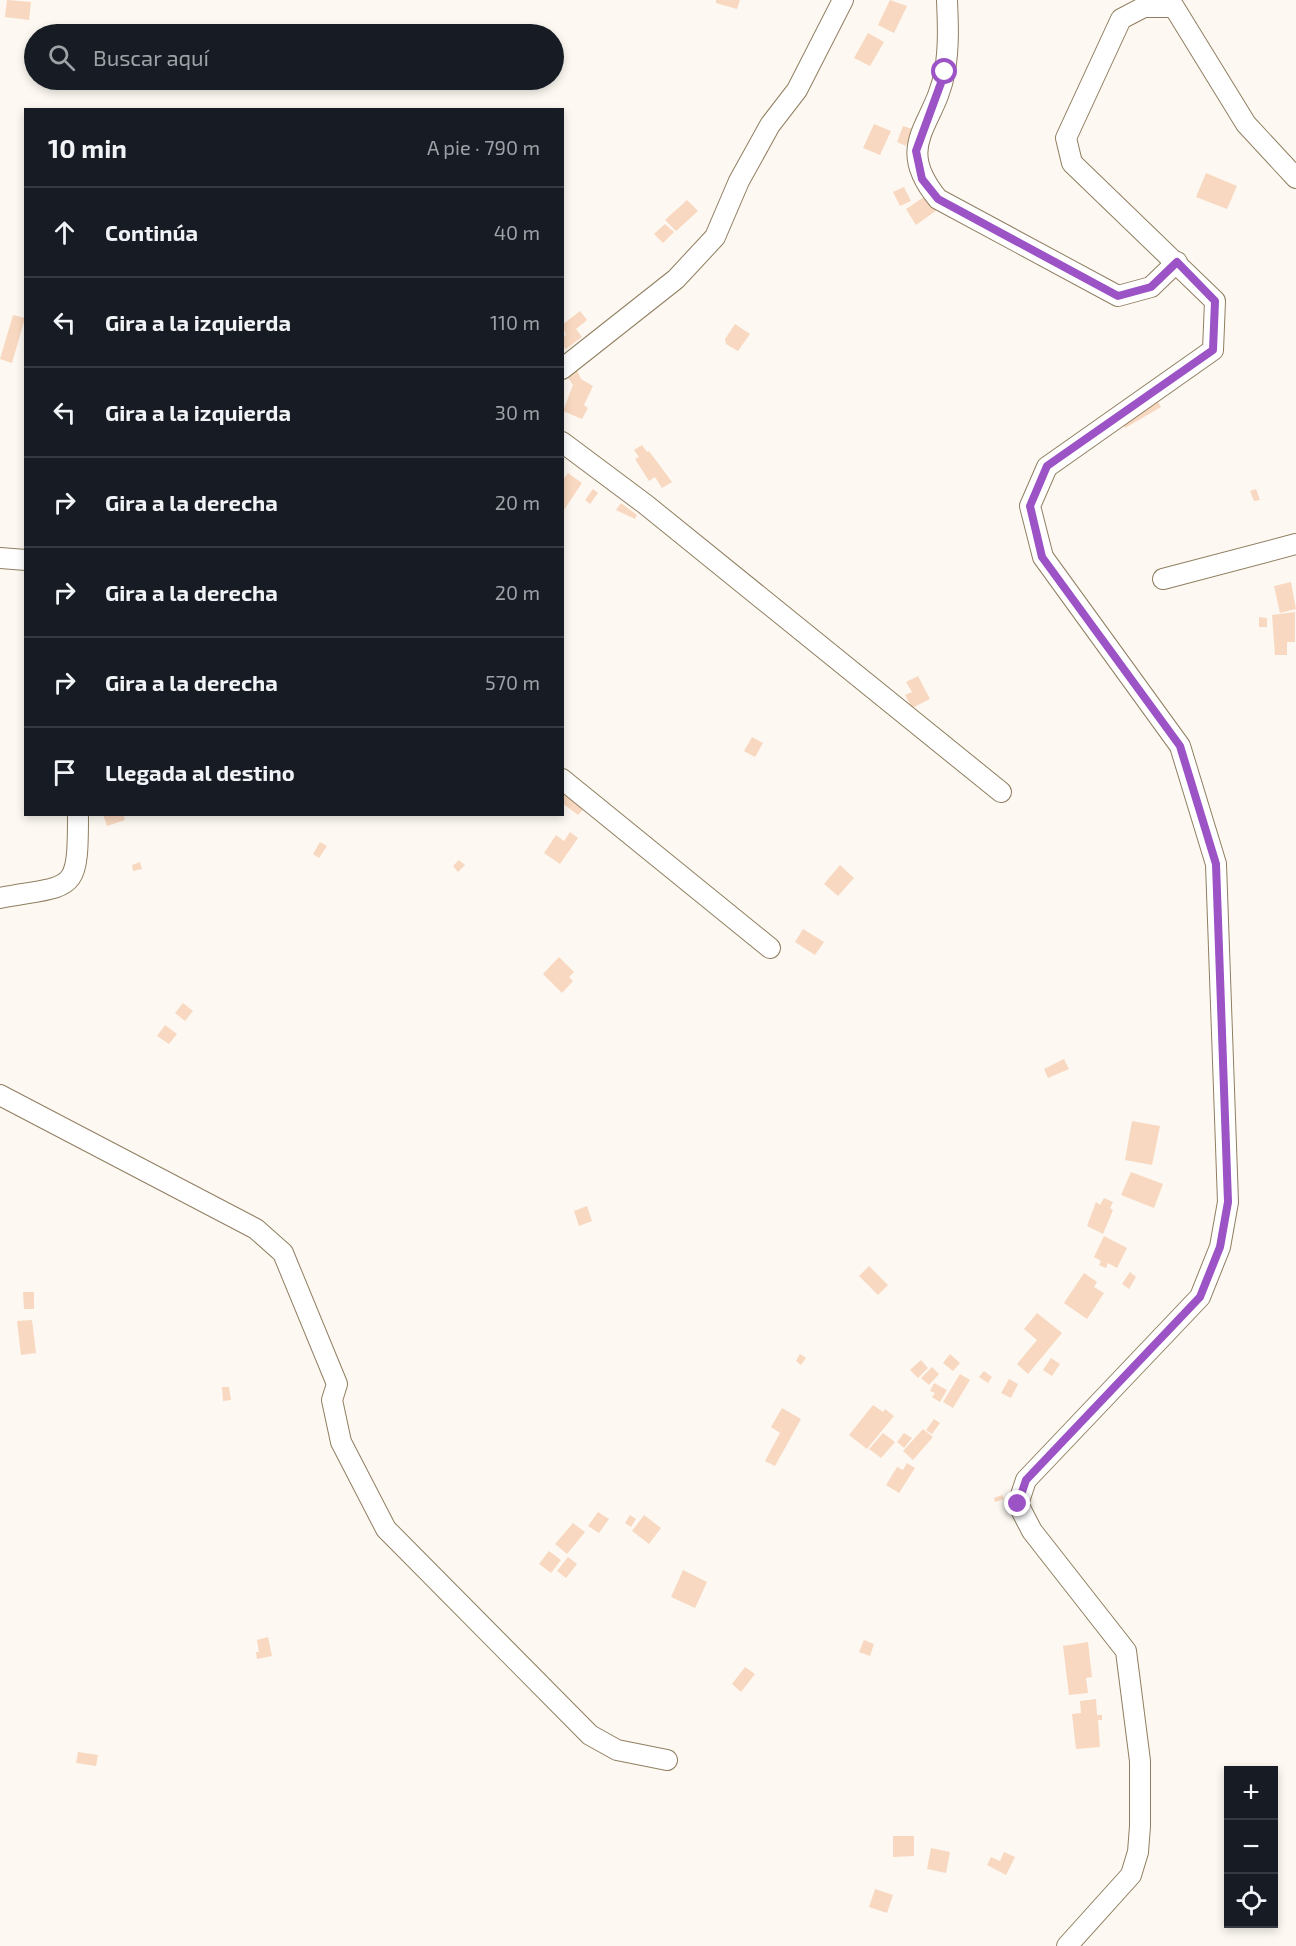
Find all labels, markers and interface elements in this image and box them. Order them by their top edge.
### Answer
search box [24,24,564,90]
icon: search [45,41,78,74]
text: Buscar aquí [93,44,209,70]
route start [931,58,957,84]
text: 10 min [48,132,127,163]
text: A pie · 790 m [427,135,540,159]
icon: ahead [48,216,81,249]
text: Continúa [105,219,198,245]
text: 40 m [494,220,540,244]
icon: left [48,306,81,339]
text: Gira a la izquierda [105,309,291,335]
text: 110 m [490,310,540,334]
icon: left [48,396,81,429]
text: Gira a la izquierda [105,399,291,425]
text: 30 m [495,400,540,424]
icon: right [48,486,81,519]
text: Gira a la derecha [105,489,278,515]
text: 20 m [495,490,540,514]
icon: right [48,576,81,609]
text: Gira a la derecha [105,579,278,605]
text: 20 m [495,580,540,604]
icon: right [48,666,81,699]
text: Gira a la derecha [105,669,278,695]
text: 570 m [485,670,540,694]
icon: arrive [48,756,81,789]
text: Llegada al destino [105,759,295,785]
route end [1004,1490,1030,1516]
map controls [1224,1766,1278,1928]
button: + [1224,1766,1278,1820]
button: − [1224,1820,1278,1874]
button: locate [1224,1874,1278,1928]

